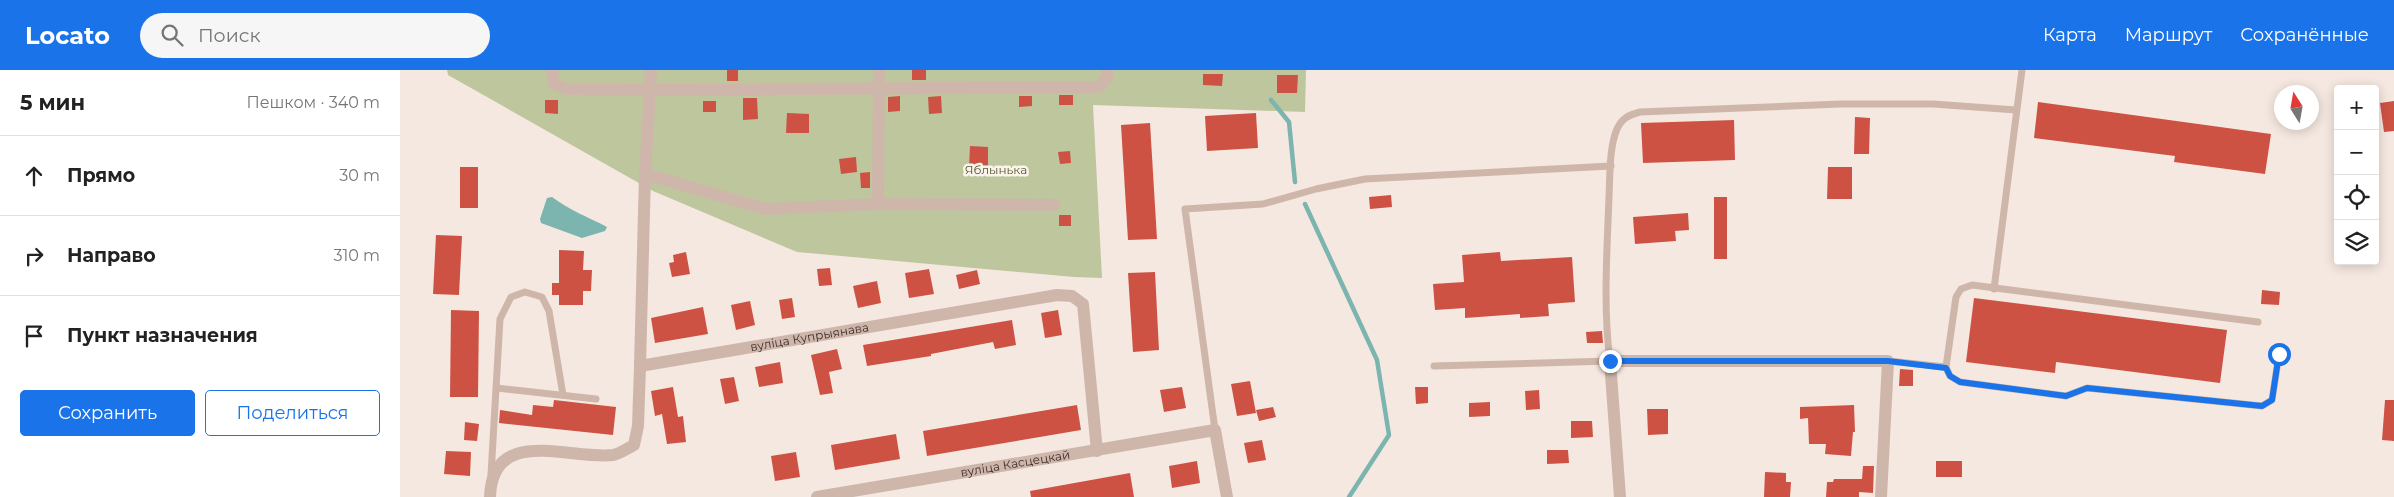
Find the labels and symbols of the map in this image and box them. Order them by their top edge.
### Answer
north arrow [2274,85,2319,130]
park label: Яблынька [965,162,1027,177]
street label: вуліца Купрыянава [749,319,870,354]
route start [2268,343,2291,366]
route end [1599,350,1622,373]
street label: вуліца Касцецкай [959,447,1071,480]

